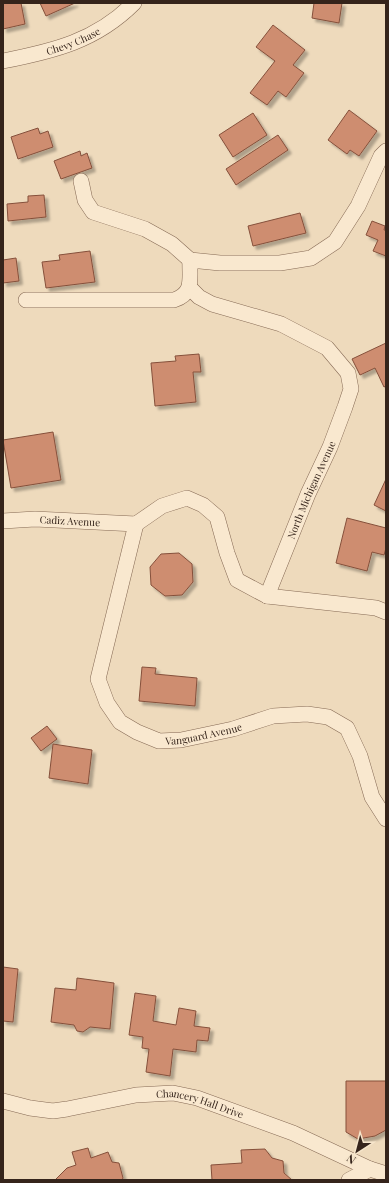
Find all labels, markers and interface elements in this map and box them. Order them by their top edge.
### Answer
street label: Chevy Chase [44,24,103,58]
street label: North Michigan Avenue [284,439,339,541]
street label: Cadiz Avenue [39,512,101,529]
street label: Vanguard Avenue [164,720,244,748]
street label: Chancery Hall Drive [156,1086,246,1121]
north arrow [337,1131,377,1171]
text: N [343,1151,358,1168]

